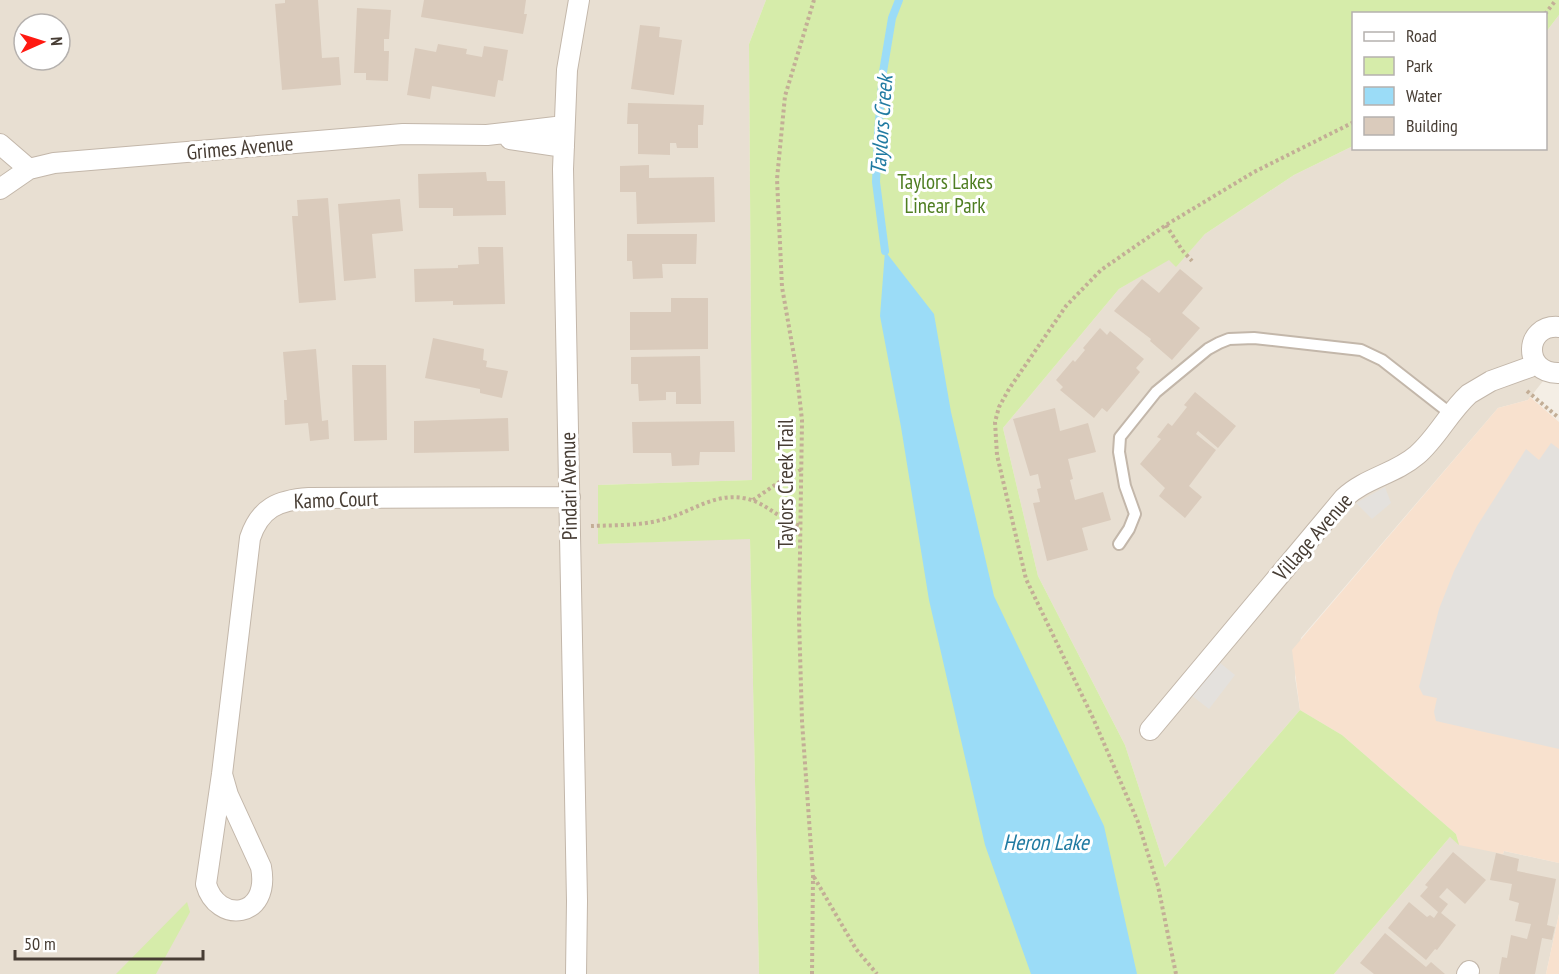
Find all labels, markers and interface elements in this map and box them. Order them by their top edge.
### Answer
north arrow [12,12,72,72]
legend [1352,12,1547,150]
text: Road [1406,24,1437,47]
text: N [47,36,67,46]
text: Park [1406,54,1433,77]
water label: Taylors Creek [864,72,899,176]
text: Water [1406,84,1442,107]
text: Building [1406,114,1458,137]
street label: Grimes Avenue [185,129,294,166]
park label: Taylors Lakes Linear Park [897,168,993,219]
street label: Taylors Creek Trail [772,419,799,549]
street label: Pindari Avenue [554,432,583,540]
street label: Kamo Court [293,485,379,514]
street label: Village Avenue [1267,487,1358,587]
water label: Heron Lake [1003,828,1091,856]
scale bar [15,923,202,961]
text: 50 m [24,932,56,955]

